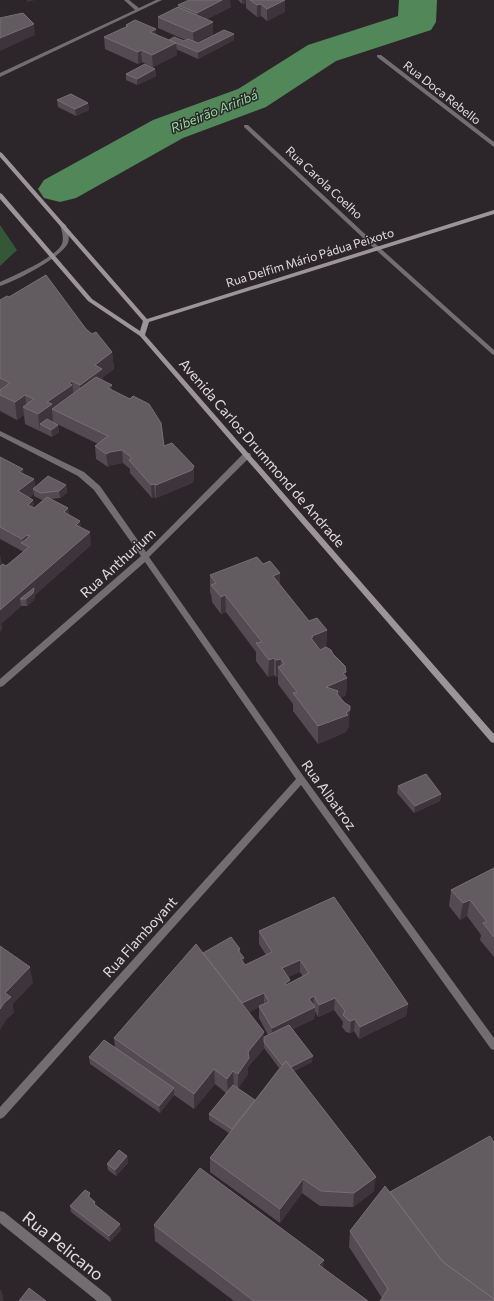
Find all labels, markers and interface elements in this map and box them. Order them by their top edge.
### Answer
street label: Rua Doca Rebello [401,58,484,127]
water label: Ribeirão Ariribá [168,86,260,136]
street label: Rua Carola Coelho [283,143,366,221]
street label: Rua Delfim Mário Pádua Peixoto [224,225,395,289]
street label: Avenida Carlos Drummond de Andrade [176,355,349,550]
street label: Rua Anthurium [76,524,159,601]
street label: Rua Albatroz [298,756,361,833]
street label: Rua Flamboyant [99,893,181,981]
street label: Rua Pelicano [19,1207,108,1285]

